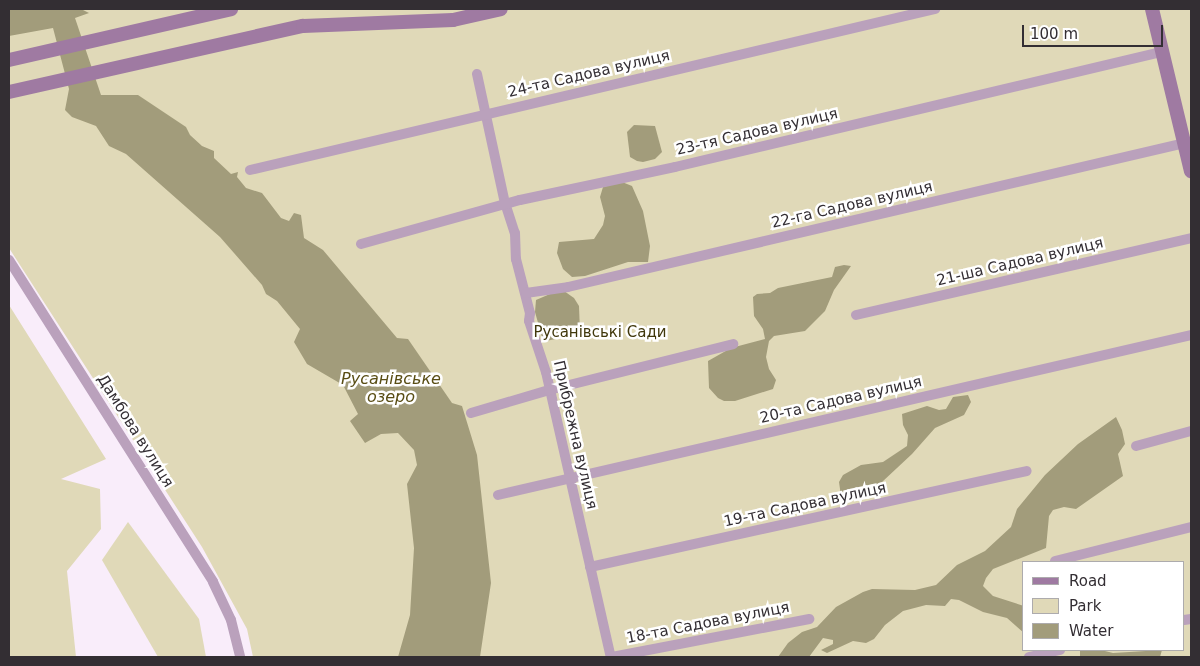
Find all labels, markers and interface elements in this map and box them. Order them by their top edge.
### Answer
scale bar [1025,15,1166,47]
text: 100 m [1030,25,1078,43]
street label: 24-та Садова вулиця [506,47,672,101]
street label: 23-тя Садова вулиця [674,105,840,159]
street label: 22-га Садова вулиця [770,178,934,232]
street label: 21-ша Садова вулиця [935,234,1105,290]
park label: Русанівські Сади [533,324,667,342]
street label: Прибрежна вулиця [549,359,601,511]
water label: Русанівське озеро [341,369,441,407]
street label: Дамбова вулиця [93,371,177,491]
street label: 20-та Садова вулиця [758,373,924,427]
street label: 19-та Садова вулиця [722,479,888,531]
legend [1022,561,1185,651]
text: Road [1069,572,1107,590]
text: Park [1069,597,1101,615]
street label: 18-та Садова вулиця [625,598,791,648]
text: Water [1069,622,1113,640]

